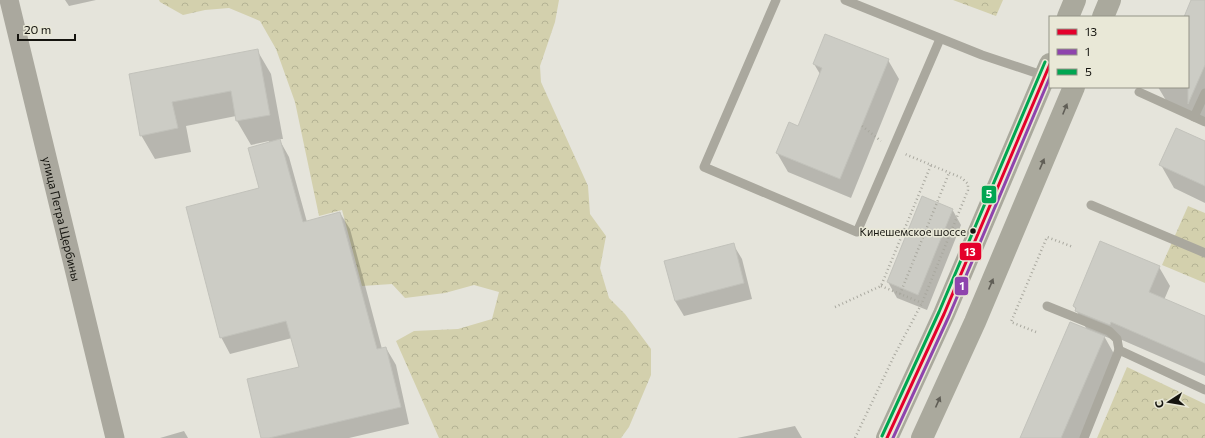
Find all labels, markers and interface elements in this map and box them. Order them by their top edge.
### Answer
scale bar [18,16,75,42]
legend [1049,16,1189,88]
text: 20 m [24,22,51,36]
text: 13 [1085,24,1097,38]
text: 1 [1085,44,1090,58]
text: 5 [1085,64,1092,78]
one-way arrow [1063,102,1069,114]
street label: улица Петра Щербины [40,155,84,282]
one-way arrow [1039,159,1045,170]
line badge: 5 [981,185,997,204]
text: 5 [986,187,992,200]
place label: Кинешемское шоссе [860,225,966,238]
marker: Кинешемское шоссе [968,226,978,236]
line badge: 13 [959,242,982,261]
text: 13 [964,245,976,258]
line badge: 1 [954,276,969,296]
one-way arrow [988,278,994,289]
text: 1 [960,279,965,292]
north arrow [1149,382,1189,422]
one-way arrow [935,397,941,408]
text: С [1151,399,1166,409]

